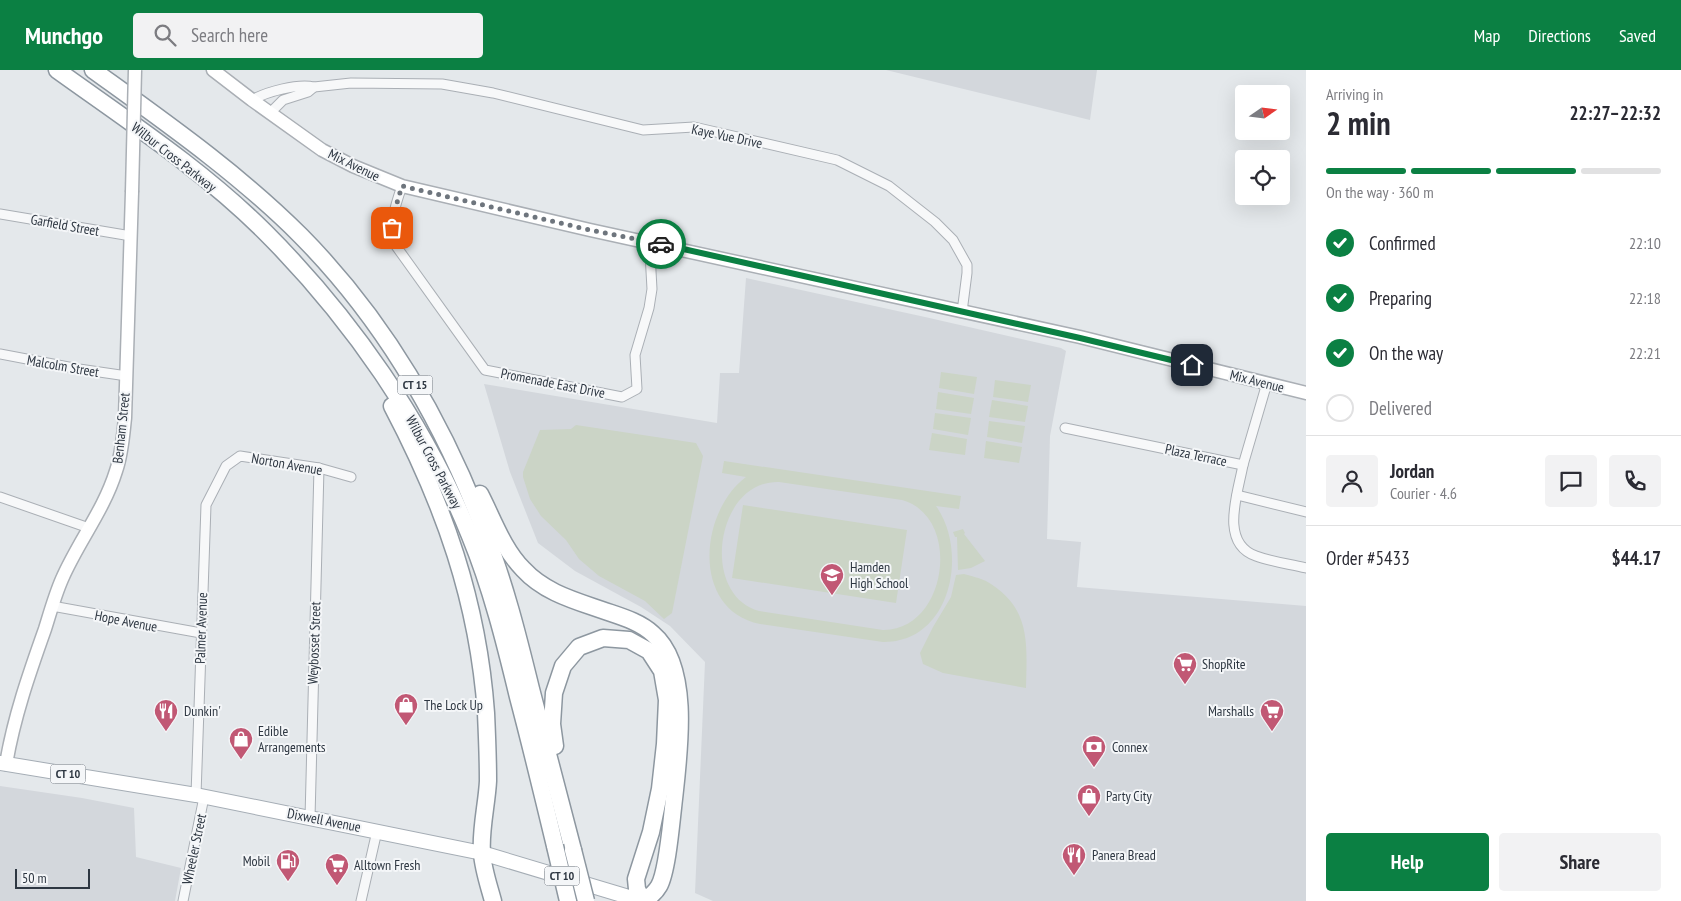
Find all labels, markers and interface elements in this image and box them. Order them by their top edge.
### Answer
search box [133,13,483,58]
text: Munchgo [25,20,103,51]
icon: search [151,21,179,49]
text: Search here [191,23,268,47]
text: Map [1474,24,1500,47]
text: Directions [1528,24,1591,47]
text: Saved [1619,24,1656,47]
text: Arriving in [1326,84,1383,104]
north arrow [1235,85,1290,140]
map controls [1235,85,1290,205]
text: 22:27–22:32 [1569,101,1661,125]
text: 2 min [1326,102,1391,144]
street label: Wilbur Cross Parkway [128,118,221,196]
street label: Kaye Vue Drive [690,120,764,152]
street label: Mix Avenue [325,145,383,185]
button: locate [1235,150,1290,205]
text: On the way · 360 m [1326,182,1434,202]
pin [371,207,413,249]
street label: Garfield Street [29,210,101,240]
icon: bag [378,214,406,242]
courier [636,219,686,269]
icon: check [1326,229,1354,257]
icon: car [647,230,675,258]
text: Confirmed [1369,231,1436,255]
text: 22:10 [1629,233,1661,253]
icon: check [1326,284,1354,312]
text: Preparing [1369,286,1432,310]
text: 22:18 [1629,288,1661,308]
icon: check [1326,339,1354,367]
text: On the way [1369,341,1443,365]
text: 22:21 [1629,343,1661,363]
pin [1171,344,1213,386]
street label: Malcolm Street [26,351,101,381]
icon: home [1178,351,1206,379]
street label: Promenade East Drive [499,364,607,402]
street label: Mix Avenue [1228,366,1286,396]
road number: CT 15 [398,376,432,394]
street label: Benham Street [108,391,134,464]
text: Delivered [1369,396,1432,420]
street label: Wilbur Cross Parkway [402,412,467,512]
street label: Plaza Terrace [1163,440,1229,470]
street label: Norton Avenue [250,449,324,479]
button: person [1326,455,1378,507]
button: chat [1545,455,1597,507]
button: phone [1609,455,1661,507]
text: Jordan [1390,459,1434,483]
text: Courier · 4.6 [1390,483,1457,503]
text: Order #5433 [1326,546,1410,570]
text: $44.17 [1612,546,1661,570]
place label: Hamden High School [850,558,909,592]
school or university icon: Hamden High School [819,562,845,596]
street label: Palmer Avenue [191,592,211,664]
street label: Weybosset Street [304,601,324,685]
street label: Hope Avenue [93,606,159,636]
supermarket icon: ShopRite [1172,651,1198,685]
place label: ShopRite [1202,655,1246,673]
shop icon: The Lock Up [393,692,419,726]
place label: The Lock Up [424,696,483,714]
restaurant icon: Dunkin' [153,698,179,732]
supermarket icon: Marshalls [1259,698,1285,732]
place label: Dunkin' [184,702,221,720]
place label: Marshalls [1208,702,1254,720]
place label: Edible Arrangements [258,722,326,756]
shop icon: Edible Arrangements [228,726,254,760]
bank icon: Connex [1081,734,1107,768]
place label: Connex [1112,738,1148,756]
road number: CT 10 [50,764,86,784]
shop icon: Party City [1076,783,1102,817]
place label: Party City [1106,787,1153,805]
street label: Dixwell Avenue [286,804,363,836]
street label: Wheeler Street [178,812,210,886]
button: Help [1326,833,1489,891]
button: Share [1499,833,1661,891]
restaurant icon: Panera Bread [1061,842,1087,876]
place label: Panera Bread [1092,846,1156,864]
fuel station icon: Mobil [275,848,301,882]
place label: Mobil [243,852,271,870]
supermarket icon: Alltown Fresh [324,852,350,886]
place label: Alltown Fresh [354,856,420,874]
scale bar [15,866,90,889]
road number: CT 10 [544,866,580,886]
text: 50 m [22,869,47,887]

